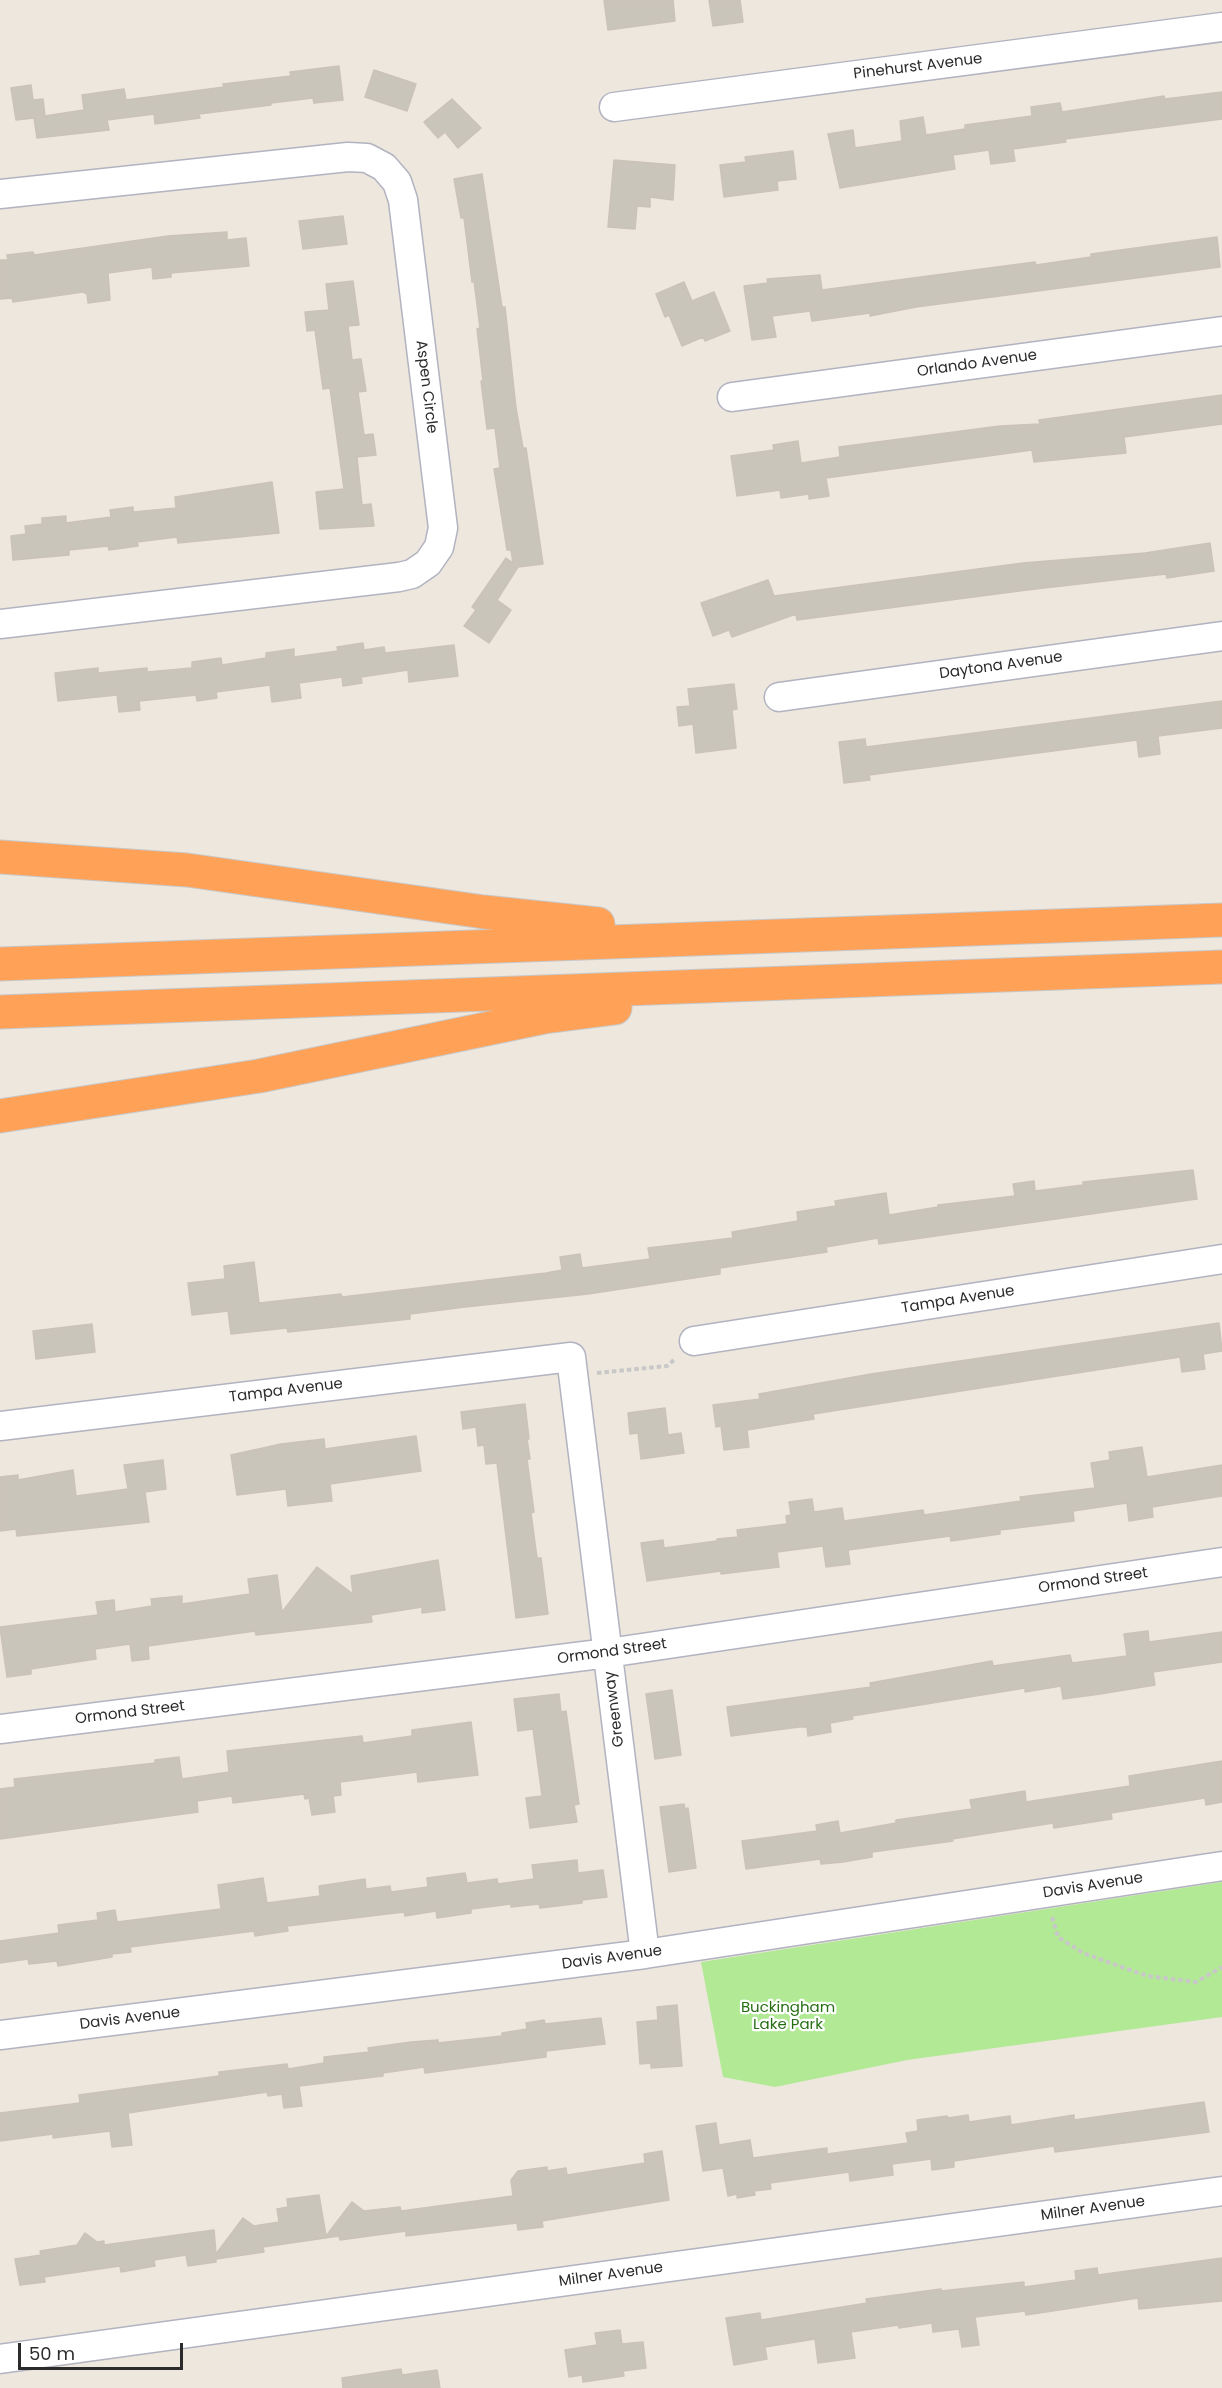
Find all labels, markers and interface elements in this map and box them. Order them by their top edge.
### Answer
street label: Pinehurst Avenue [853,50,983,84]
street label: Aspen Circle [411,339,441,435]
street label: Orlando Avenue [916,347,1038,381]
street label: Daytona Avenue [938,648,1064,684]
street label: Tampa Avenue [900,1282,1016,1318]
street label: Tampa Avenue [228,1375,344,1407]
street label: Ormond Street [1037,1564,1149,1598]
street label: Ormond Street [556,1635,668,1669]
street label: Greenway [601,1670,629,1748]
street label: Ormond Street [74,1697,186,1729]
street label: Davis Avenue [1042,1869,1144,1903]
street label: Davis Avenue [561,1942,663,1974]
park label: Buckingham Lake Park [741,1999,835,2034]
street label: Davis Avenue [79,2004,181,2034]
street label: Milner Avenue [1040,2193,1146,2225]
street label: Milner Avenue [558,2259,664,2291]
scale bar [21,2331,186,2369]
text: 50 m [29,2341,75,2366]

